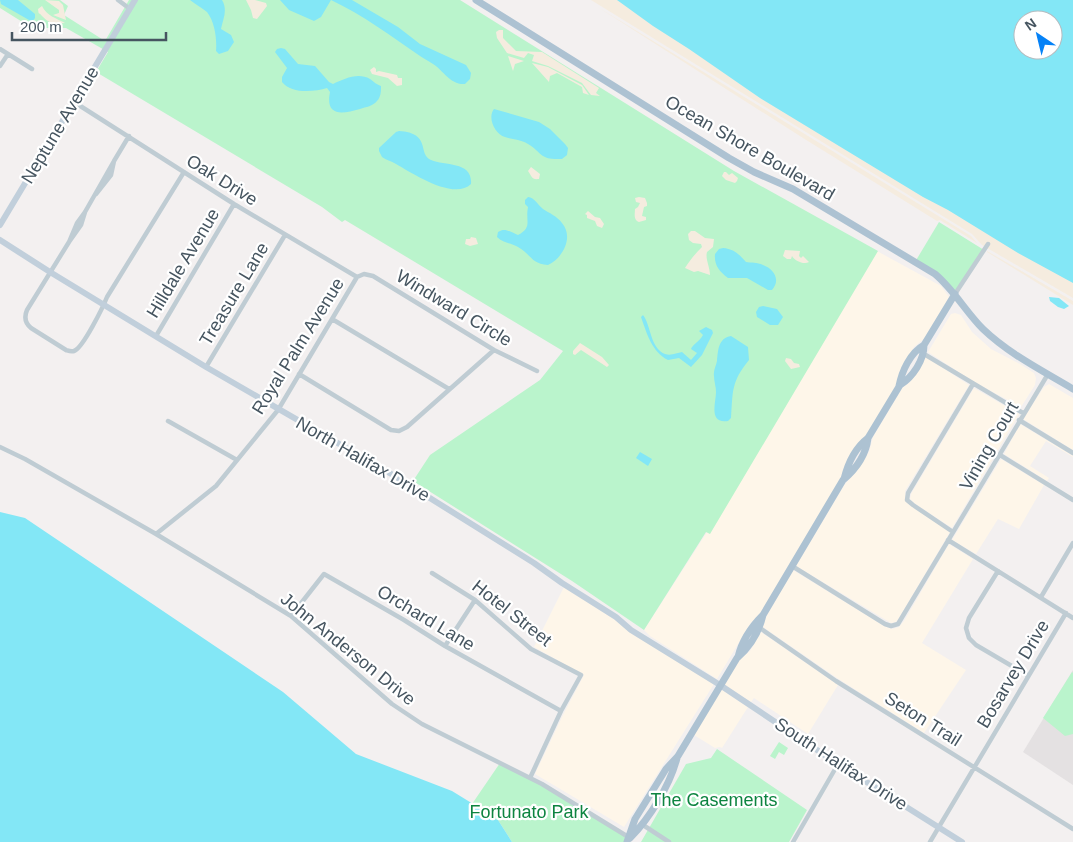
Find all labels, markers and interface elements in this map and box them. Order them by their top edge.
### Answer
scale bar [12,10,166,42]
north arrow [1013,10,1063,60]
text: N [1022,15,1039,34]
text: 200 m [20,18,62,35]
street label: Neptune Avenue [17,63,103,187]
street label: Ocean Shore Boulevard [662,91,838,205]
street label: Oak Drive [183,150,261,210]
street label: Hilldale Avenue [143,205,223,321]
street label: Treasure Lane [195,239,273,349]
street label: Windward Circle [393,266,515,350]
street label: Royal Palm Avenue [248,274,348,418]
street label: Vining Court [956,398,1022,494]
street label: North Halifax Drive [293,413,433,505]
street label: Hotel Street [468,576,556,650]
street label: Orchard Lane [374,581,478,655]
street label: John Anderson Drive [277,589,419,709]
street label: Bosarvey Drive [973,617,1053,731]
street label: Seton Trail [881,688,965,750]
street label: South Halifax Drive [771,714,911,814]
park label: The Casements [650,790,778,810]
park label: Fortunato Park [469,802,590,822]

